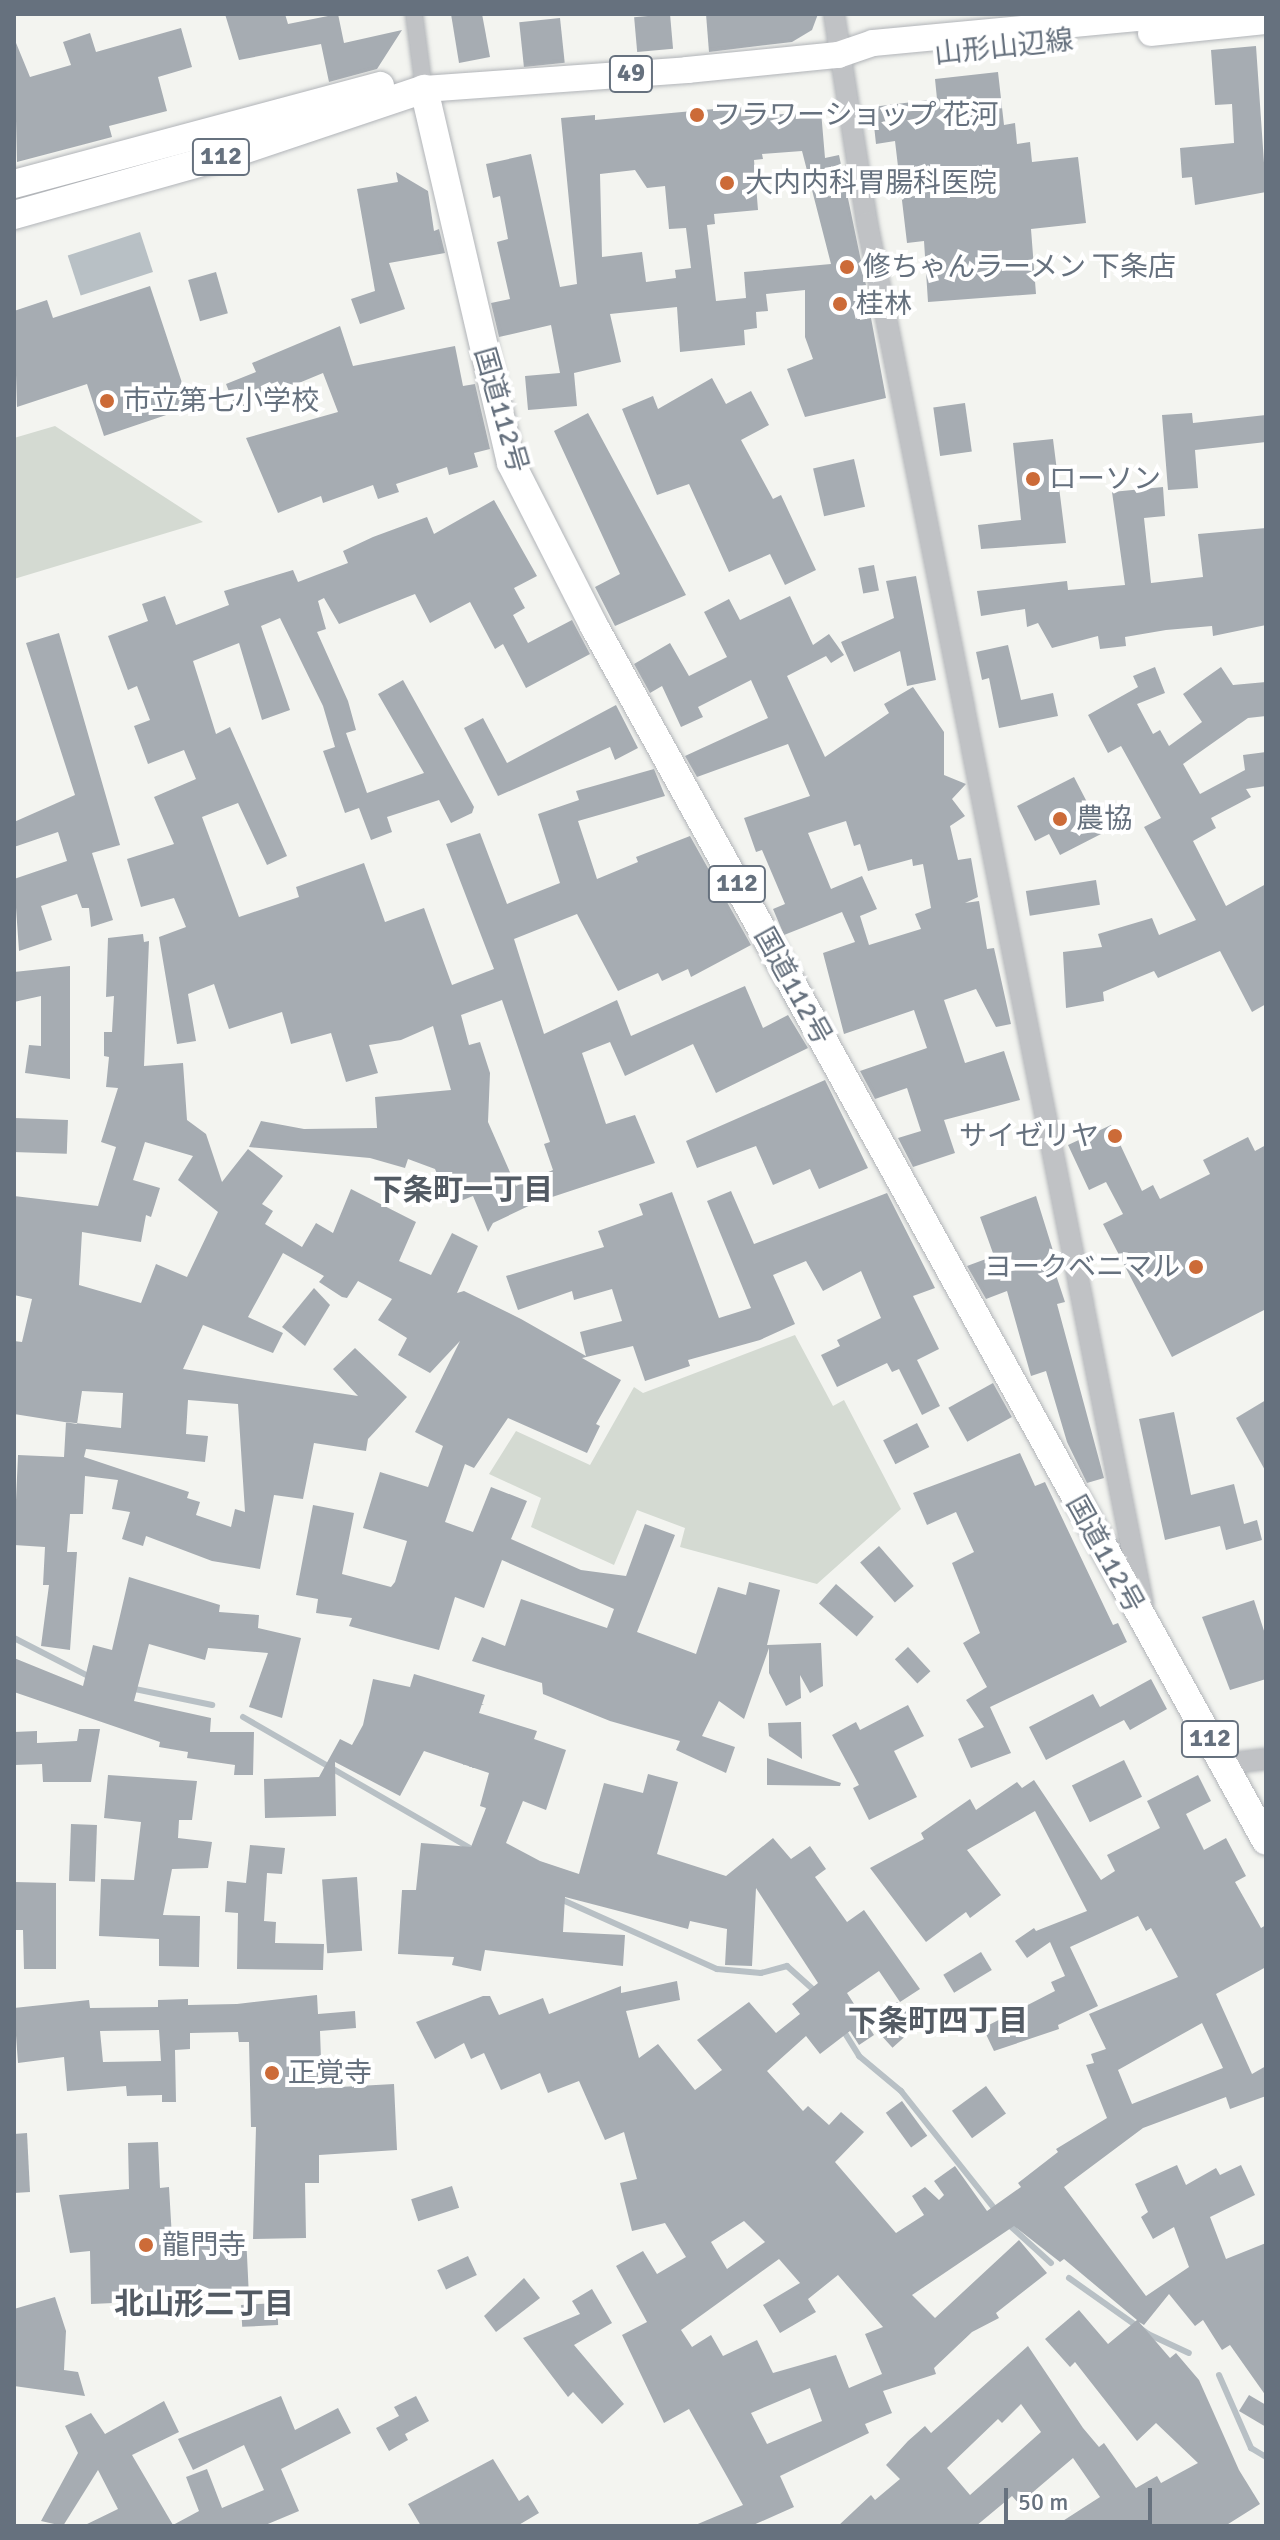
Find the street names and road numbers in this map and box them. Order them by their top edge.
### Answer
street label: 山形山辺線 [933,23,1075,71]
road number: 49 [607,52,655,96]
road number: 112 [191,135,251,179]
street label: 国道112号 [467,343,535,477]
road number: 112 [707,862,767,906]
street label: 国道112号 [747,921,839,1051]
street label: 国道112号 [1059,1489,1151,1619]
road number: 112 [1180,1717,1240,1761]

